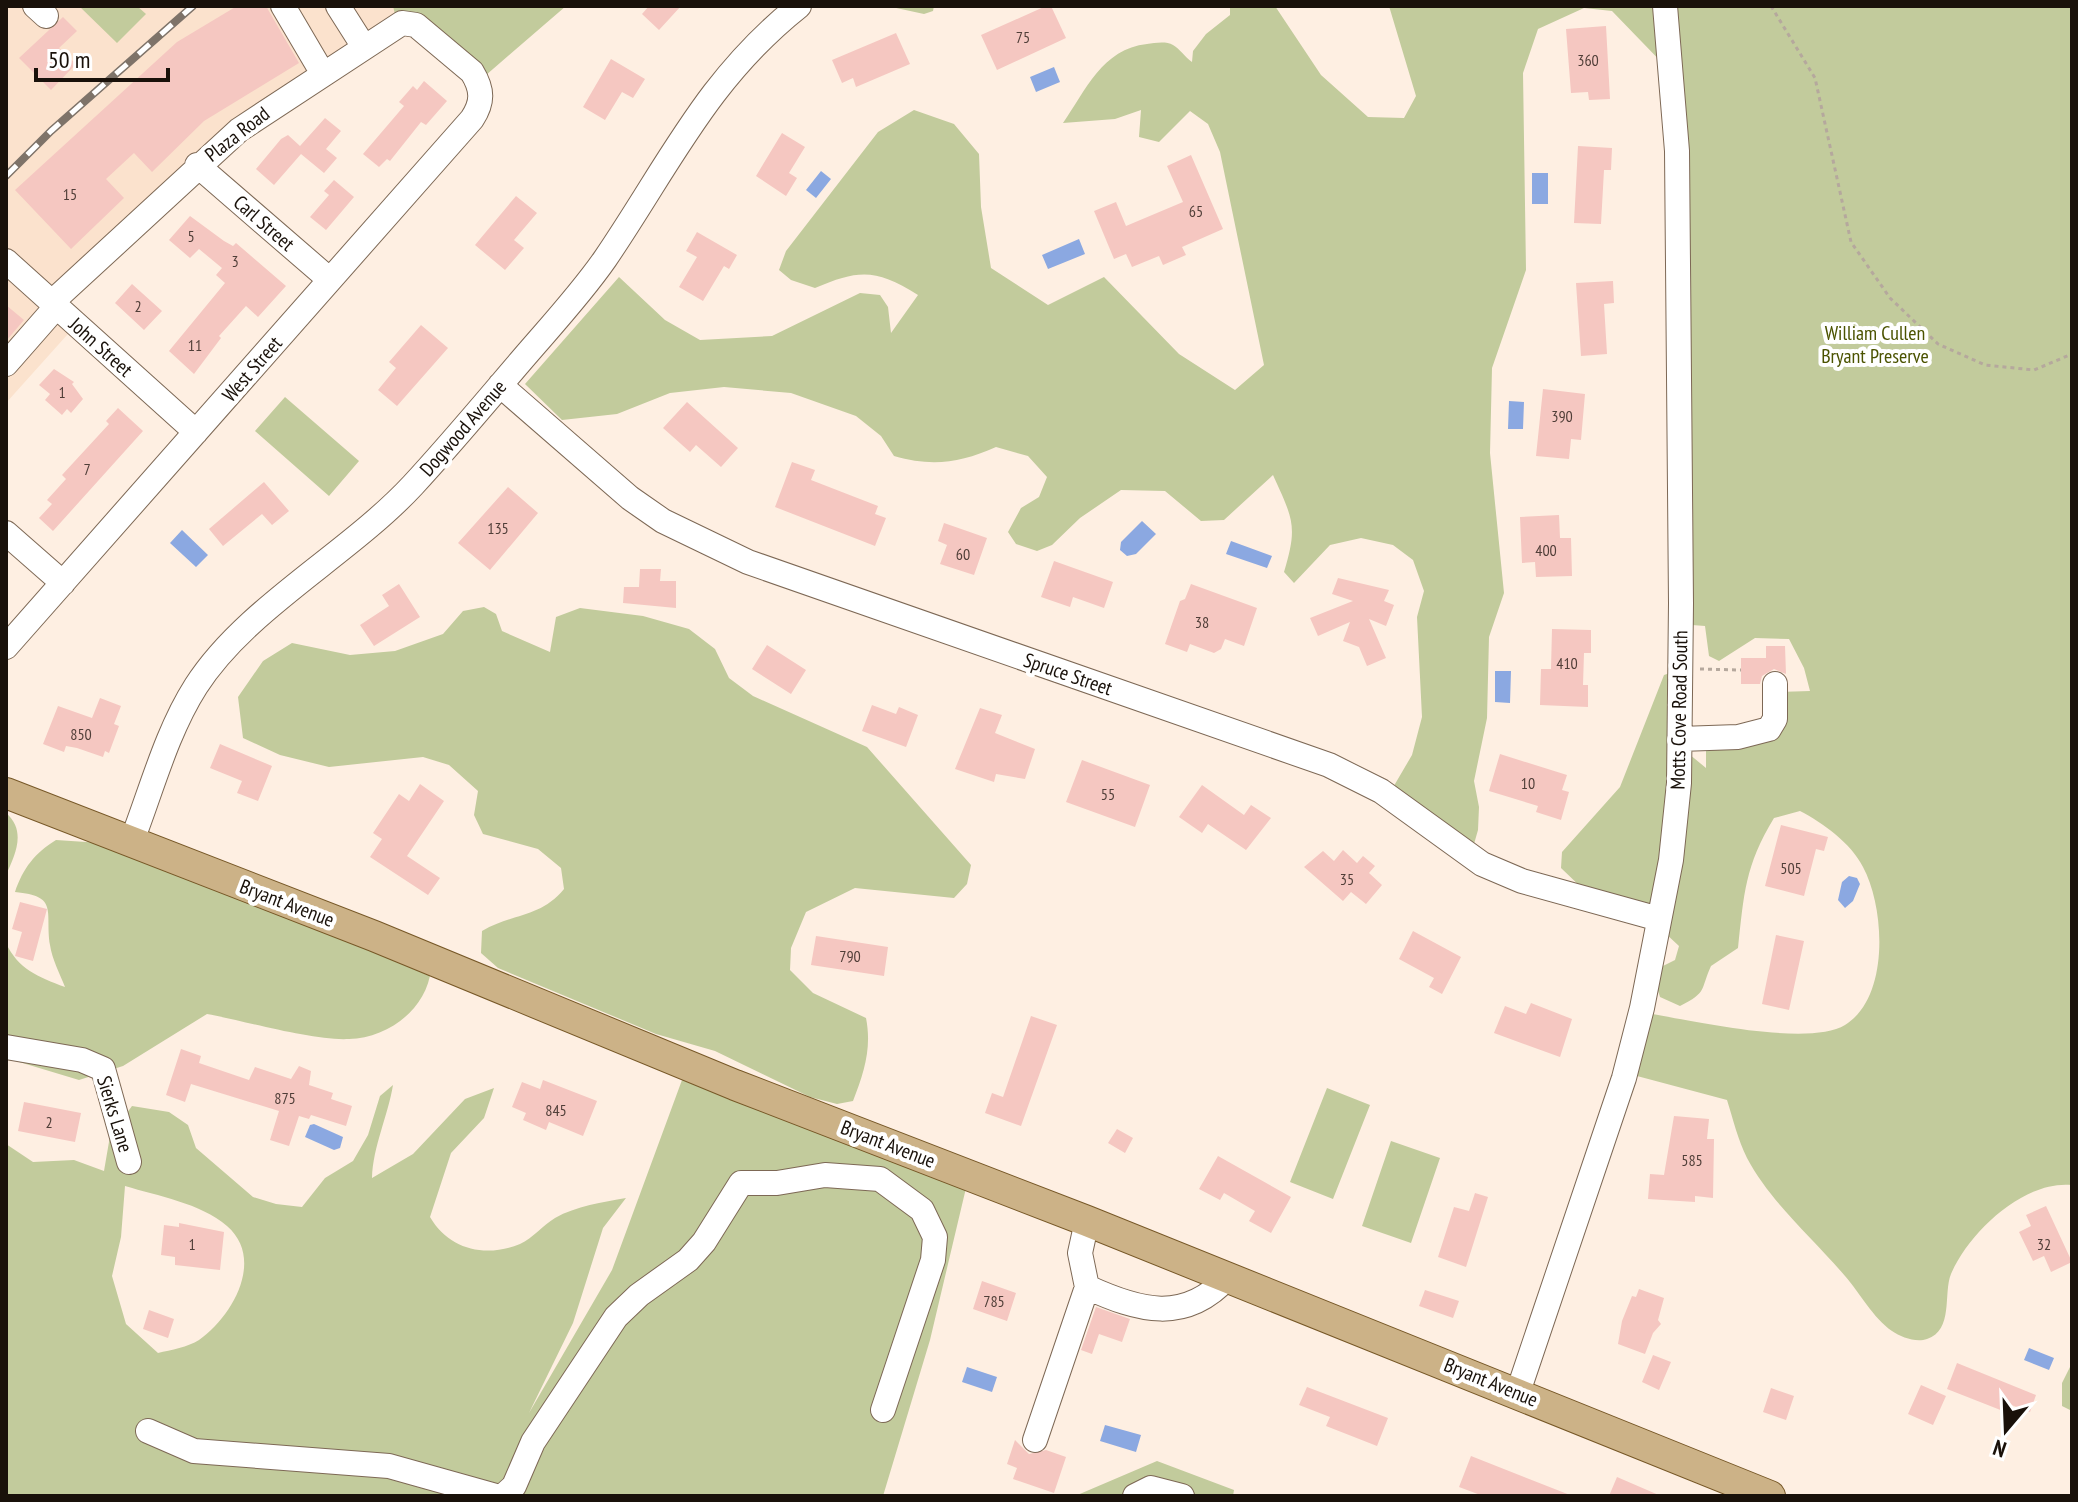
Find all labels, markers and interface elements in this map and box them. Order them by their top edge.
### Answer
house number: 75 [1016,27,1030,47]
scale bar [36,32,168,82]
text: 50 m [48,44,90,75]
house number: 360 [1577,50,1599,70]
street label: Plaza Road [199,101,275,167]
house number: 15 [63,184,77,204]
street label: Carl Street [228,189,300,257]
house number: 65 [1189,201,1203,221]
house number: 5 [187,226,195,246]
house number: 3 [231,251,239,271]
house number: 2 [134,296,142,316]
street label: John Street [63,311,139,383]
park label: William Cullen Bryant Preserve [1821,320,1929,369]
street label: West Street [216,330,288,407]
house number: 11 [188,335,202,355]
street label: Dogwood Avenue [414,374,512,482]
house number: 1 [58,382,66,402]
house number: 390 [1551,406,1573,426]
house number: 7 [83,459,91,479]
house number: 135 [487,518,509,538]
house number: 400 [1535,540,1557,560]
house number: 60 [956,544,970,564]
house number: 38 [1195,612,1209,632]
street label: Motts Cove Road South [1665,630,1693,790]
street label: Spruce Street [1020,647,1116,701]
house number: 410 [1556,653,1578,673]
house number: 850 [70,724,92,744]
house number: 10 [1521,773,1535,793]
house number: 55 [1101,784,1115,804]
house number: 505 [1780,858,1802,878]
house number: 35 [1340,869,1354,889]
street label: Bryant Avenue [236,873,338,933]
house number: 790 [839,946,861,966]
street label: Sierks Lane [91,1073,139,1155]
house number: 875 [274,1088,296,1108]
house number: 845 [545,1100,567,1120]
house number: 2 [45,1112,53,1132]
street label: Bryant Avenue [837,1114,939,1174]
house number: 585 [1681,1150,1703,1170]
house number: 1 [188,1234,196,1254]
house number: 32 [2037,1234,2051,1254]
house number: 785 [983,1291,1005,1311]
street label: Bryant Avenue [1440,1351,1542,1413]
north arrow [1966,1390,2046,1470]
text: N [1989,1434,2010,1464]

